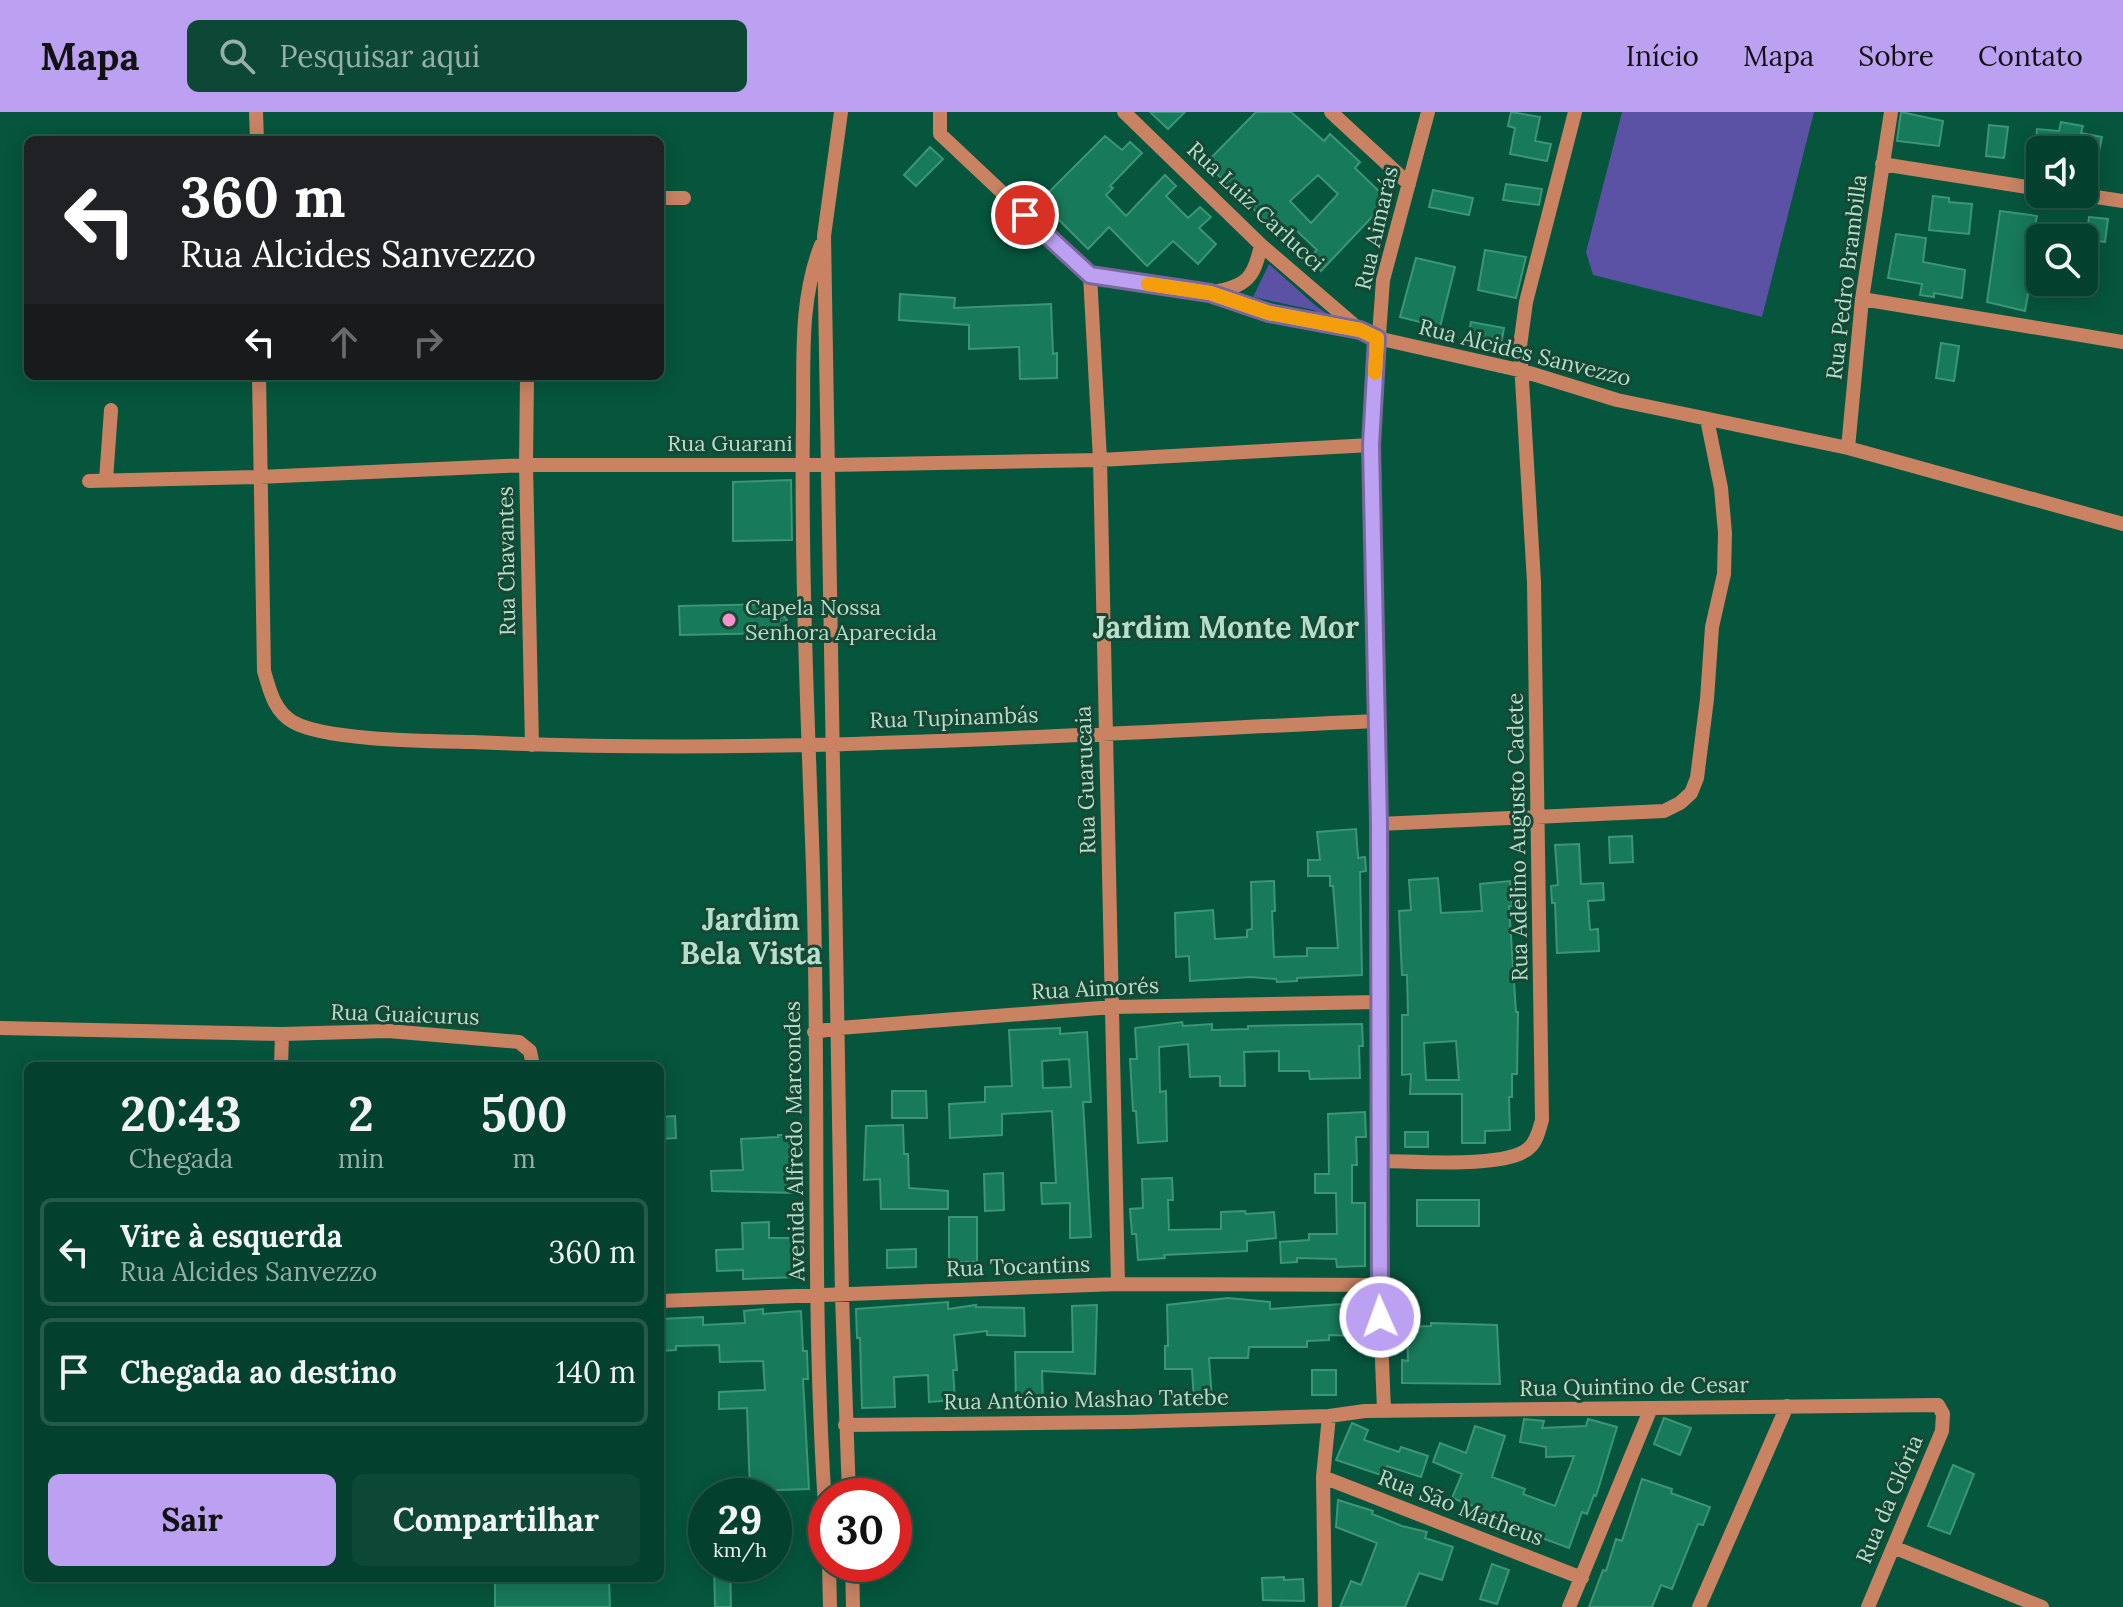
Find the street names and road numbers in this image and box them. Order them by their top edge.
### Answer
street label: Rua Luiz Carlucci [1181,135,1331,277]
street label: Rua Aimarás [1348,163,1404,293]
street label: Rua Pedro Brambilla [1820,173,1872,381]
street label: Rua Alcides Sanvezzo [1416,312,1634,392]
street label: Rua Guarani [667,429,793,457]
street label: Rua Chavantes [491,486,521,636]
street label: Rua Adelino Augusto Cadete [1500,692,1534,982]
street label: Rua Tupinambás [869,700,1039,734]
street label: Rua Guarucaia [1068,705,1102,855]
street label: Rua Aimorés [1030,971,1160,1005]
street label: Rua Guaicurus [330,997,480,1031]
street label: Avenida Alfredo Marcondes [778,1001,810,1282]
street label: Rua Tocantins [945,1249,1091,1283]
street label: Rua Quintino de Cesar [1519,1370,1750,1402]
street label: Rua Antônio Mashao Tatebe [943,1383,1229,1415]
street label: Rua da Glória [1849,1430,1929,1568]
street label: Rua São Matheus [1374,1463,1548,1551]

